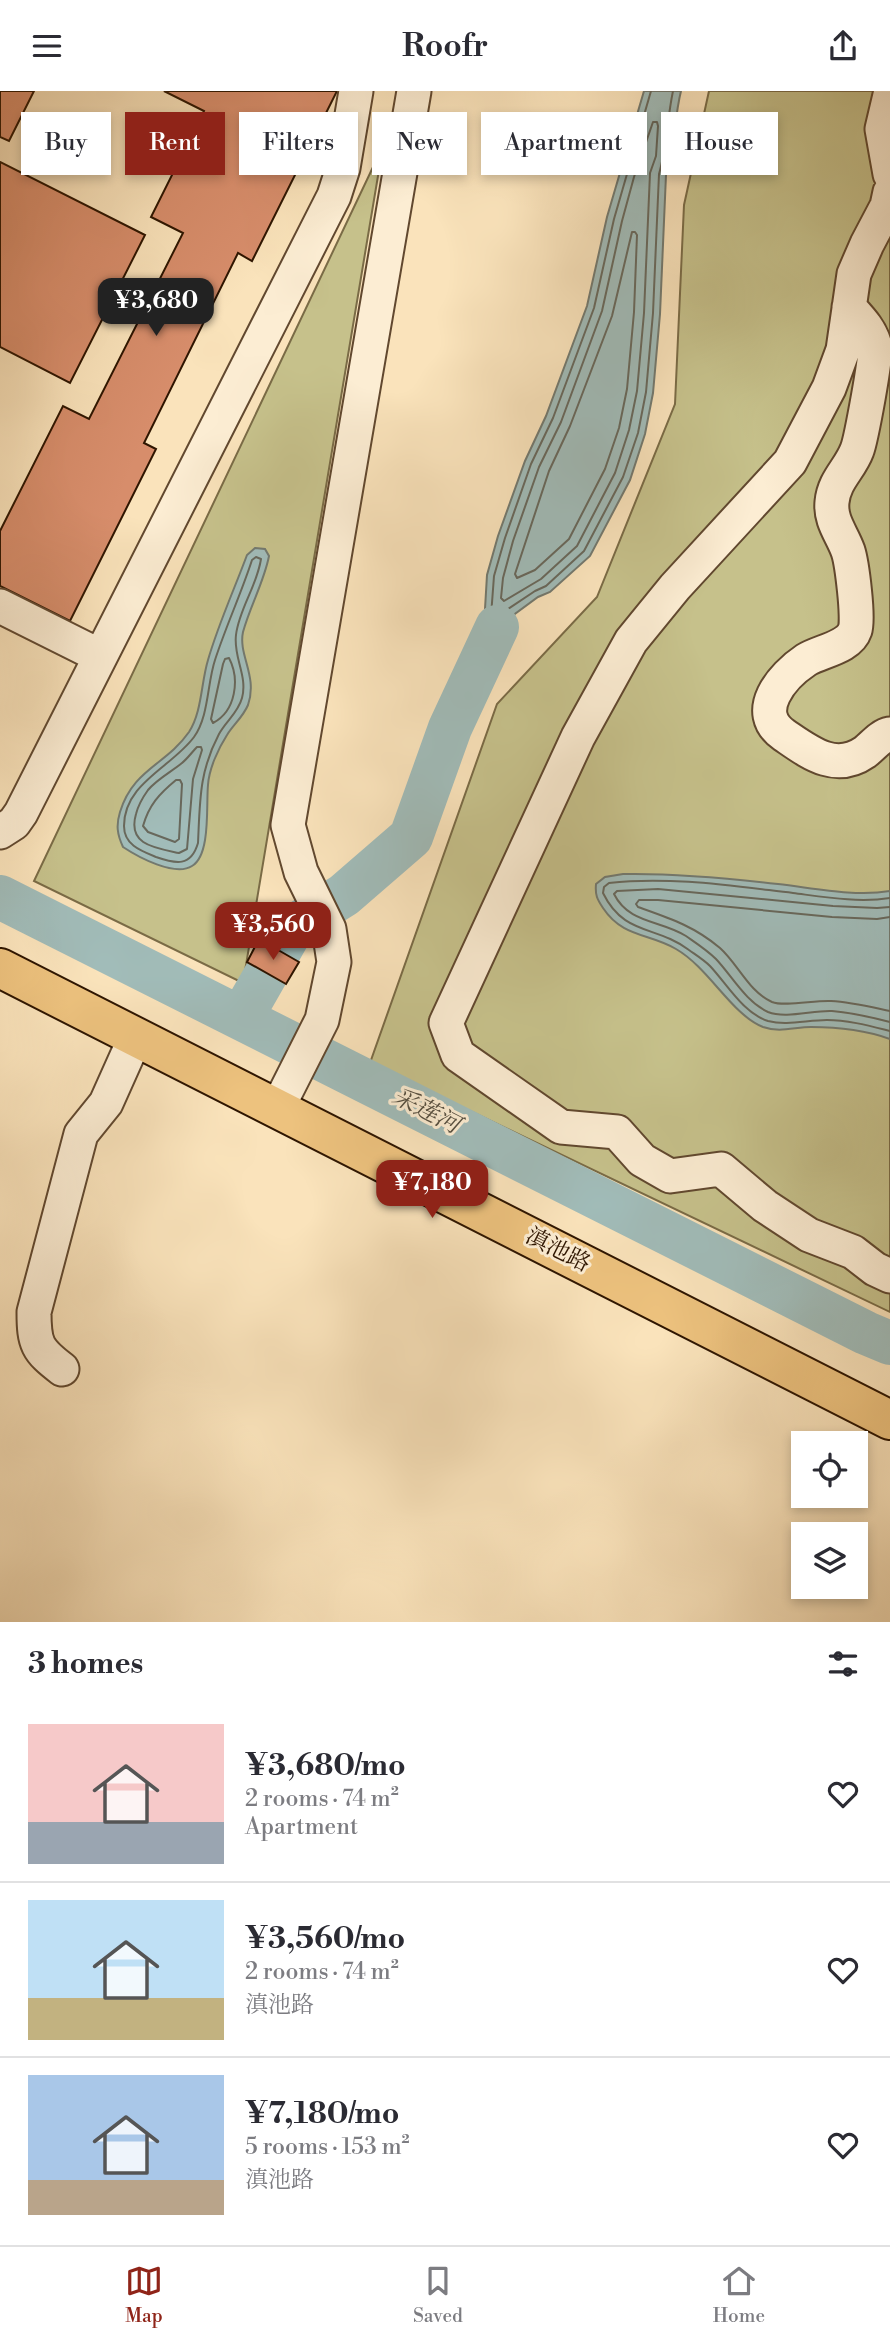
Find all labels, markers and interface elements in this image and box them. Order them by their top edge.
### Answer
text: Roofr [402,26,488,66]
icon: menu [28,27,66,65]
icon: share [824,27,862,65]
chip: Buy [21,112,111,175]
chip: Rent [125,112,225,175]
chip: Filters [239,112,358,175]
chip: New [372,112,467,175]
chip: Apartment [481,112,647,175]
chip: House [661,112,778,175]
pin: ¥3,680 [99,279,213,338]
text: ¥3,680 [114,287,198,315]
pin: ¥3,560 [216,903,330,962]
text: ¥3,560 [231,911,315,939]
water label: 采莲河 [387,1081,468,1143]
pin: ¥7,180 [375,1161,489,1220]
text: ¥7,180 [392,1169,472,1197]
street label: 滇池路 [521,1222,595,1278]
map controls [791,1431,868,1599]
button: locate [791,1431,868,1508]
button: layers [791,1522,868,1599]
text: 3 homes [28,1645,143,1683]
icon: filters [824,1645,862,1683]
text: ¥3,680/mo [245,1747,406,1785]
icon: home [84,1752,168,1836]
icon: heart [824,1775,862,1813]
text: 2 rooms · 74 m² [245,1785,399,1813]
text: Apartment [245,1813,358,1841]
text: ¥3,560/mo [245,1920,405,1958]
icon: home [84,1928,168,2012]
icon: heart [824,1951,862,1989]
text: 2 rooms · 74 m² [245,1958,399,1986]
text: 滇池路 [245,1991,314,2019]
text: ¥7,180/mo [245,2095,399,2133]
icon: home [84,2103,168,2187]
icon: heart [824,2126,862,2164]
text: 5 rooms · 153 m² [245,2133,410,2161]
text: 滇池路 [245,2166,314,2194]
tab: Map [125,2262,163,2328]
tab: Saved [413,2262,463,2328]
tab: Home [713,2262,765,2328]

